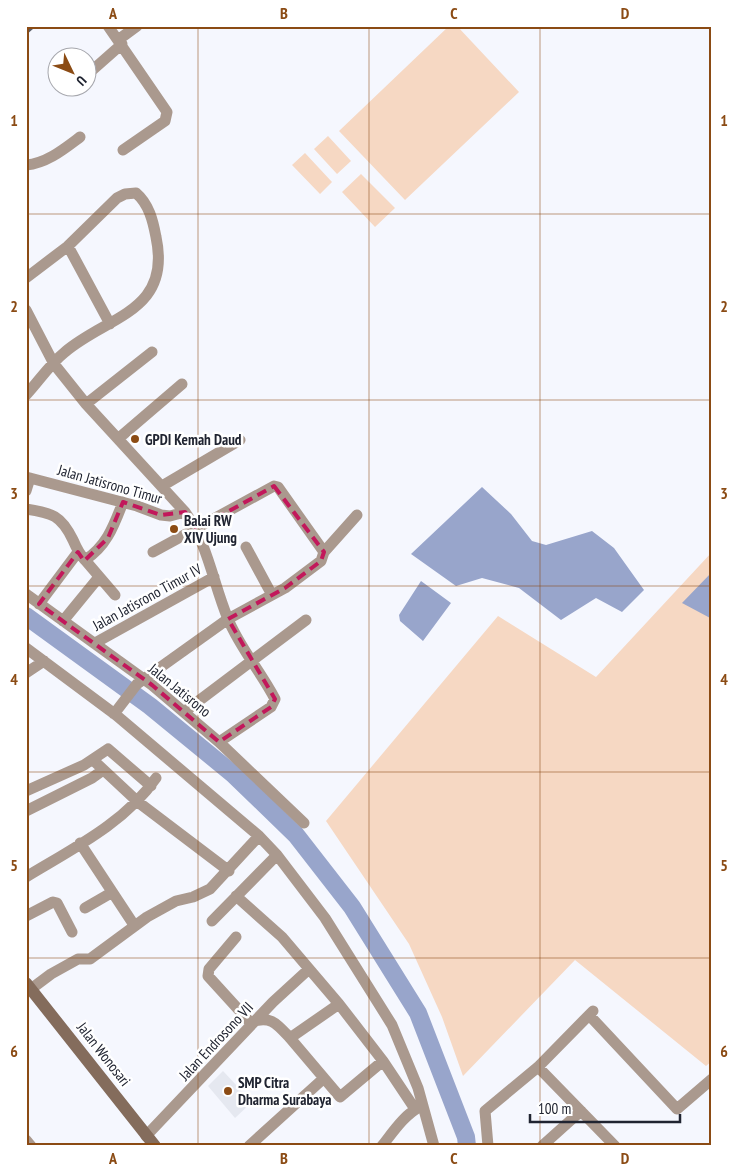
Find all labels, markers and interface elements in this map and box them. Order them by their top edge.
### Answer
text: A [108,3,118,23]
text: B [280,3,288,23]
text: C [450,3,458,23]
text: D [621,3,630,23]
north arrow [48,48,98,98]
text: U [72,72,91,90]
text: 1 [10,110,18,130]
text: 1 [720,110,728,130]
text: 2 [10,296,18,316]
text: 2 [720,296,728,316]
place label: GPDI Kemah Daud [145,430,242,449]
marker: GPDI Kemah Daud [129,433,141,445]
street label: Jalan Jatisrono Timur [55,460,165,508]
text: 3 [10,483,18,503]
text: 3 [720,483,728,503]
place label: Balai RW XIV Ujung [184,511,237,547]
marker: Balai RW XIV Ujung [168,523,180,535]
street label: Jalan Jatisrono Timur IV [88,559,205,635]
street label: Jalan Jatisrono [144,659,215,721]
text: 4 [10,669,18,689]
text: 4 [720,669,728,689]
text: 5 [10,855,18,875]
text: 5 [720,855,728,875]
street label: Jalan Endrosono VII [174,998,257,1085]
street label: Jalan Wonosari [72,1017,135,1090]
text: 6 [10,1041,18,1061]
text: 6 [720,1041,728,1061]
place label: SMP Citra Dharma Surabaya [238,1073,331,1109]
marker: SMP Citra Dharma Surabaya [222,1085,234,1097]
scale bar [530,1092,680,1124]
text: 100 m [538,1099,571,1118]
text: A [108,1148,118,1168]
text: B [280,1148,288,1168]
text: C [450,1148,458,1168]
text: D [621,1148,630,1168]

